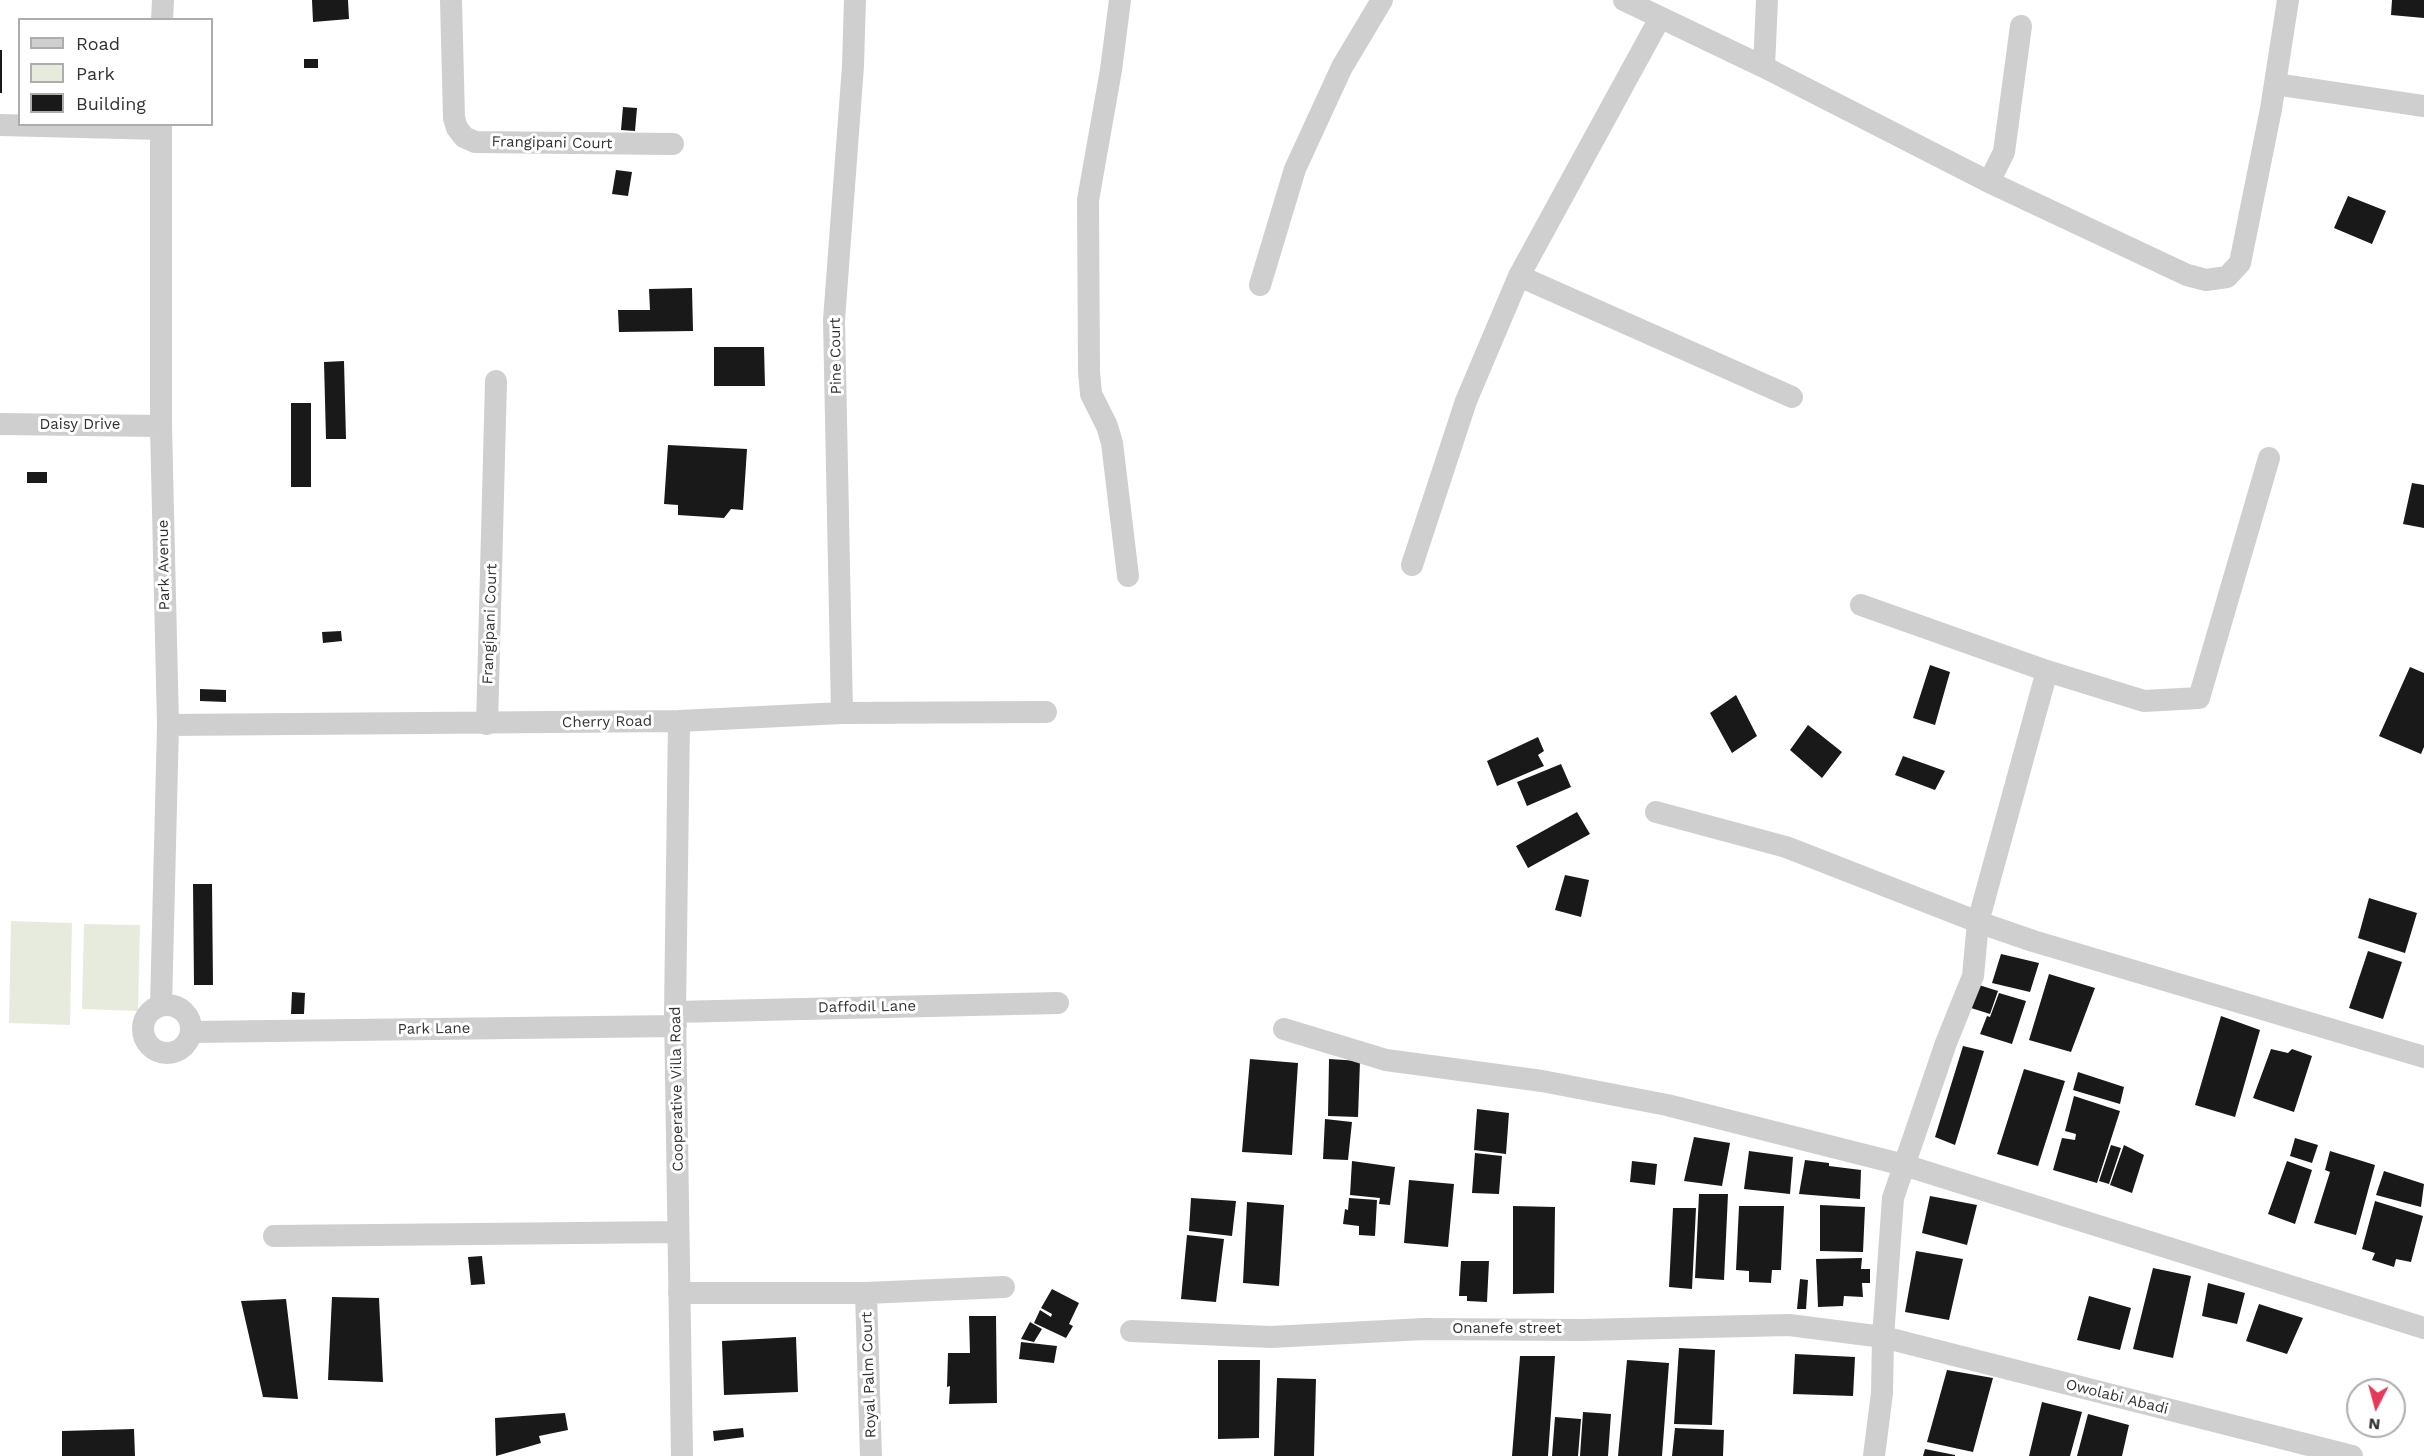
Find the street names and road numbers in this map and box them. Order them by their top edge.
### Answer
street label: Frangipani Court [491,133,613,153]
street label: Pine Court [826,318,846,394]
street label: Daisy Drive [40,416,120,434]
street label: Park Avenue [154,520,174,610]
street label: Frangipani Court [479,563,501,685]
street label: Cherry Road [562,712,652,732]
street label: Daffodil Lane [818,997,916,1017]
street label: Cooperative Villa Road [667,1006,687,1172]
street label: Park Lane [397,1019,471,1039]
street label: Royal Palm Court [858,1312,880,1438]
street label: Onanefe street [1452,1320,1562,1338]
street label: Owolabi Abadi [2064,1376,2170,1418]

